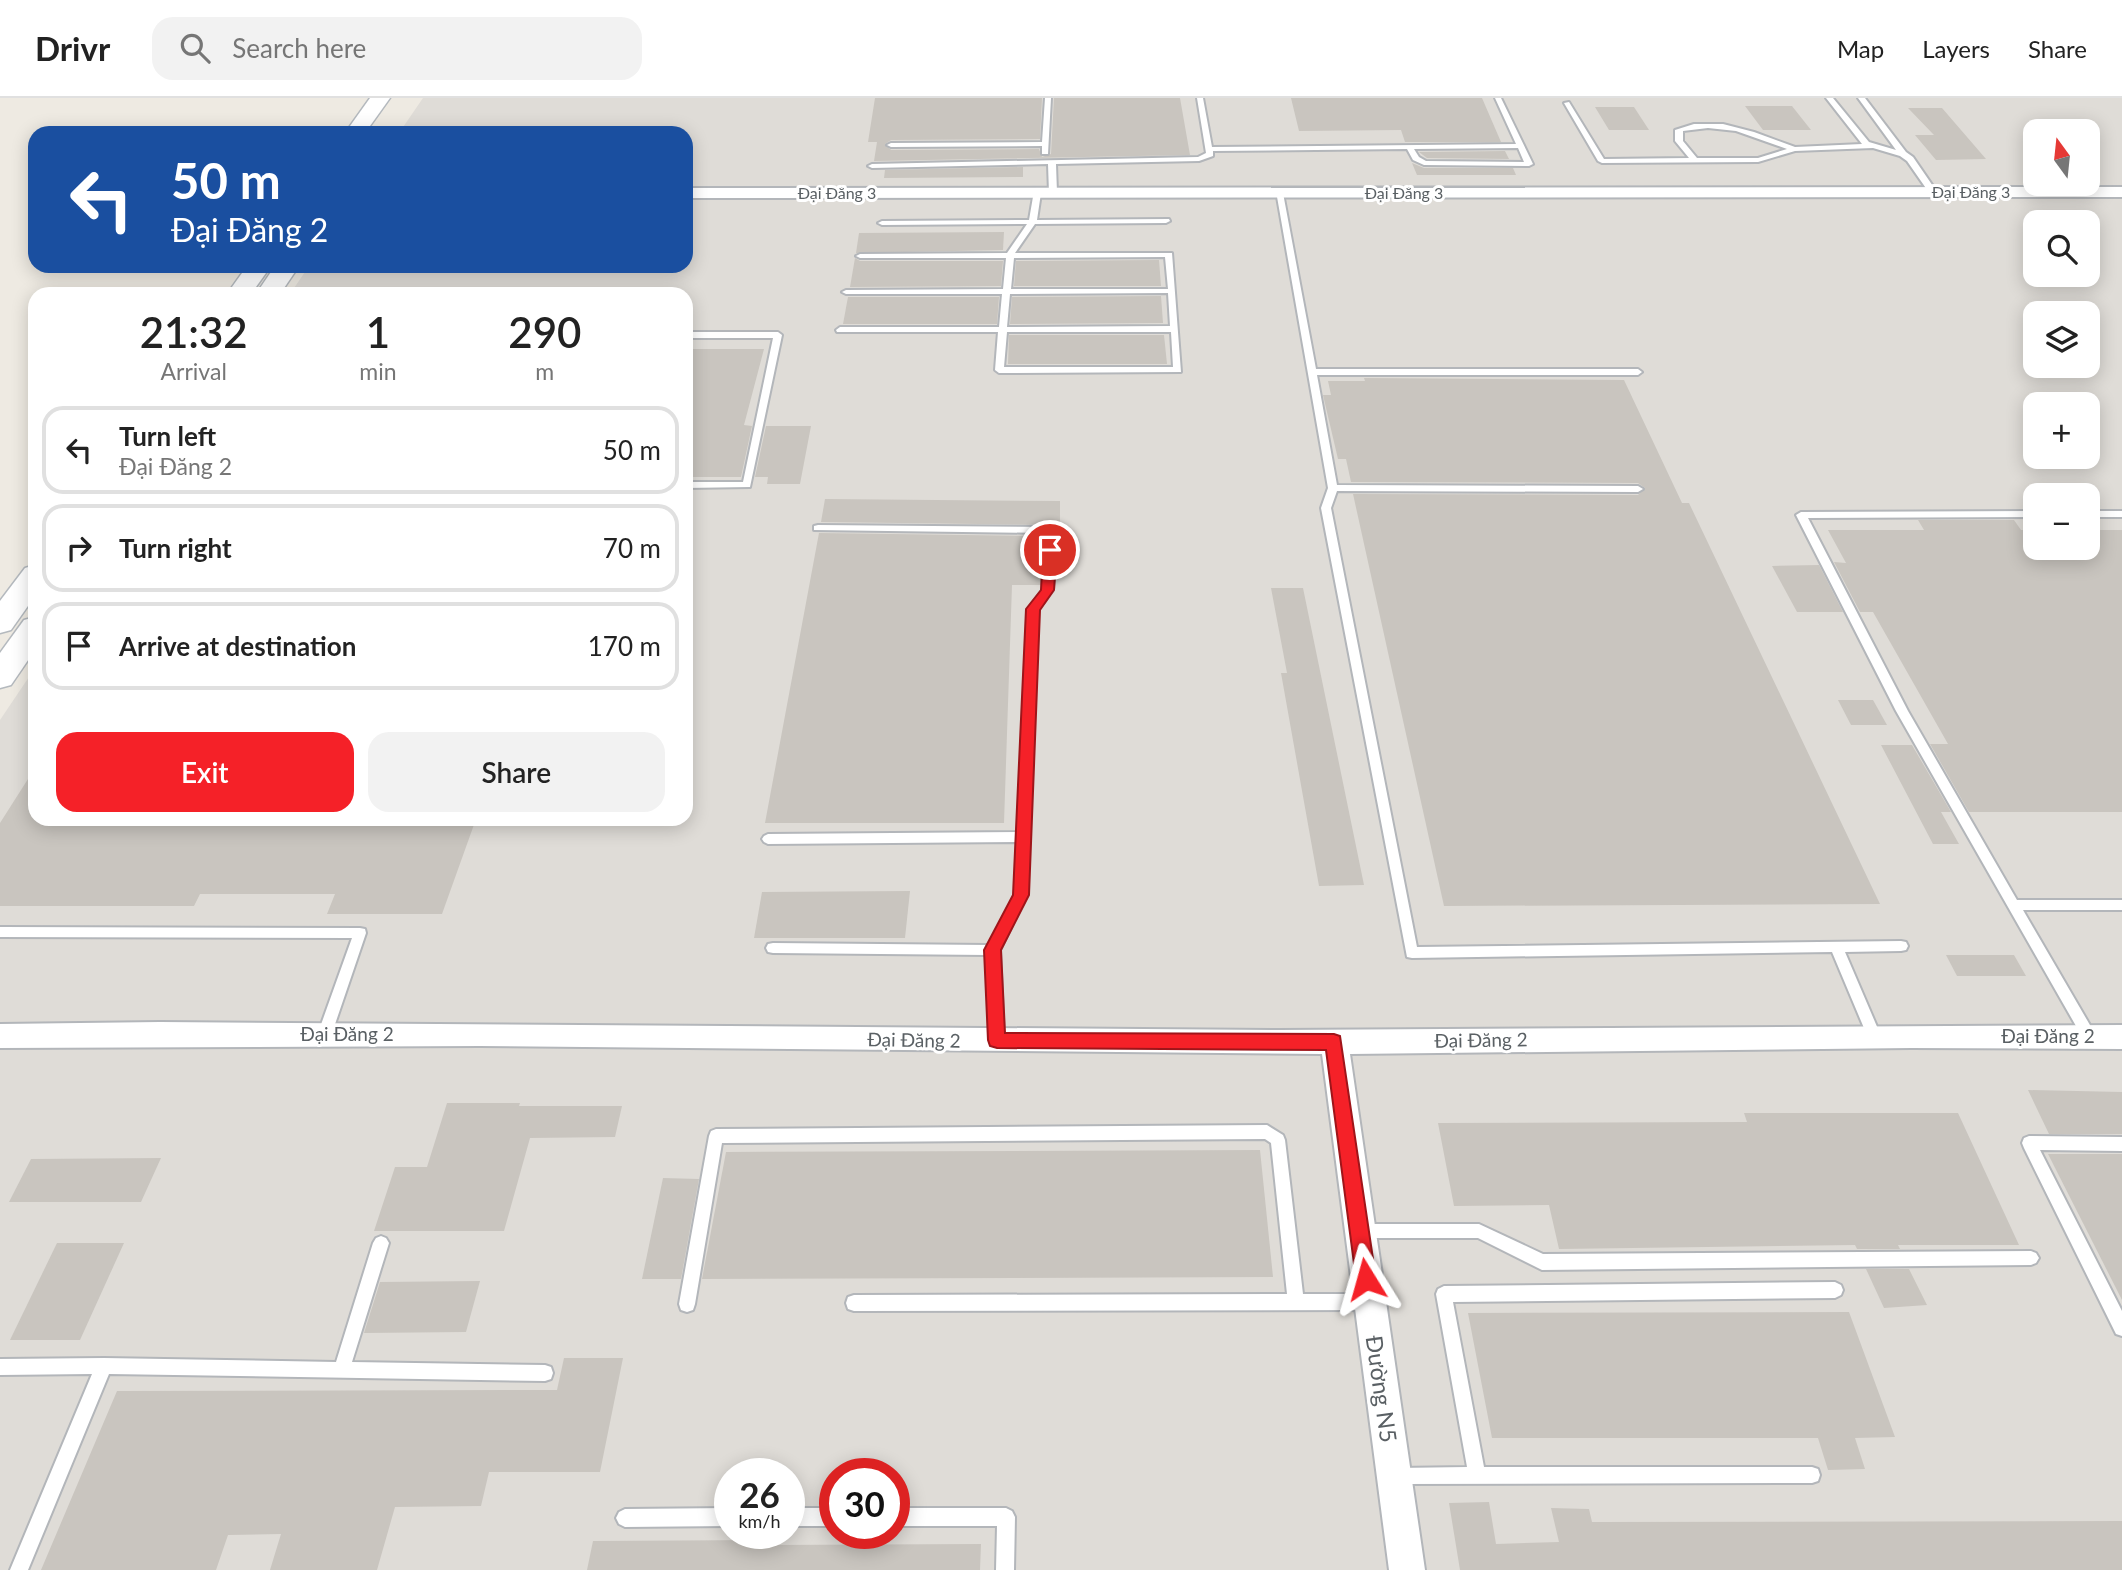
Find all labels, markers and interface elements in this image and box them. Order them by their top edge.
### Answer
search box [152,17,642,80]
text: Drivr [35,28,110,68]
icon: search [176,29,214,67]
text: Search here [232,32,366,64]
text: Map [1837,34,1884,63]
text: Layers [1922,34,1990,63]
text: Share [2028,34,2087,63]
north arrow [2023,119,2100,196]
map controls [2023,119,2100,560]
text: 50 m [171,151,281,209]
icon: left [56,154,147,245]
street label: Đại Đăng 3 [1932,182,2010,201]
street label: Đại Đăng 3 [798,183,876,202]
street label: Đại Đăng 3 [1365,183,1443,202]
text: Đại Đăng 2 [171,210,328,249]
button: search [2023,210,2100,287]
button: layers [2023,301,2100,378]
text: 21:32 [140,307,248,357]
text: 1 [366,307,390,357]
text: 290 [508,307,581,357]
text: Arrival [161,357,227,385]
text: min [359,357,397,385]
text: m [535,357,554,385]
button: + [2023,392,2100,469]
text: Turn left [119,420,216,452]
icon: left [60,431,98,469]
text: 50 m [603,434,661,466]
text: Đại Đăng 2 [119,452,232,480]
button: − [2023,483,2100,560]
pin [1020,520,1080,580]
icon: right [60,529,98,567]
icon: arrive [1031,531,1069,569]
text: Turn right [119,532,232,564]
text: 70 m [603,532,661,564]
icon: arrive [60,627,98,665]
text: Arrive at destination [119,630,356,662]
text: 170 m [588,630,661,662]
button: Exit [56,732,354,812]
button: Share [368,732,665,812]
street label: Đại Đăng 2 [300,1022,394,1045]
street label: Đại Đăng 2 [2001,1024,2095,1047]
street label: Đại Đăng 2 [867,1027,961,1052]
street label: Đại Đăng 2 [1434,1027,1528,1052]
position arrow [1329,1242,1403,1316]
street label: Đường N5 [1361,1334,1403,1444]
speed limit sign: 30 [819,1458,910,1549]
text: 26 [739,1473,780,1515]
text: km/h [738,1510,781,1532]

